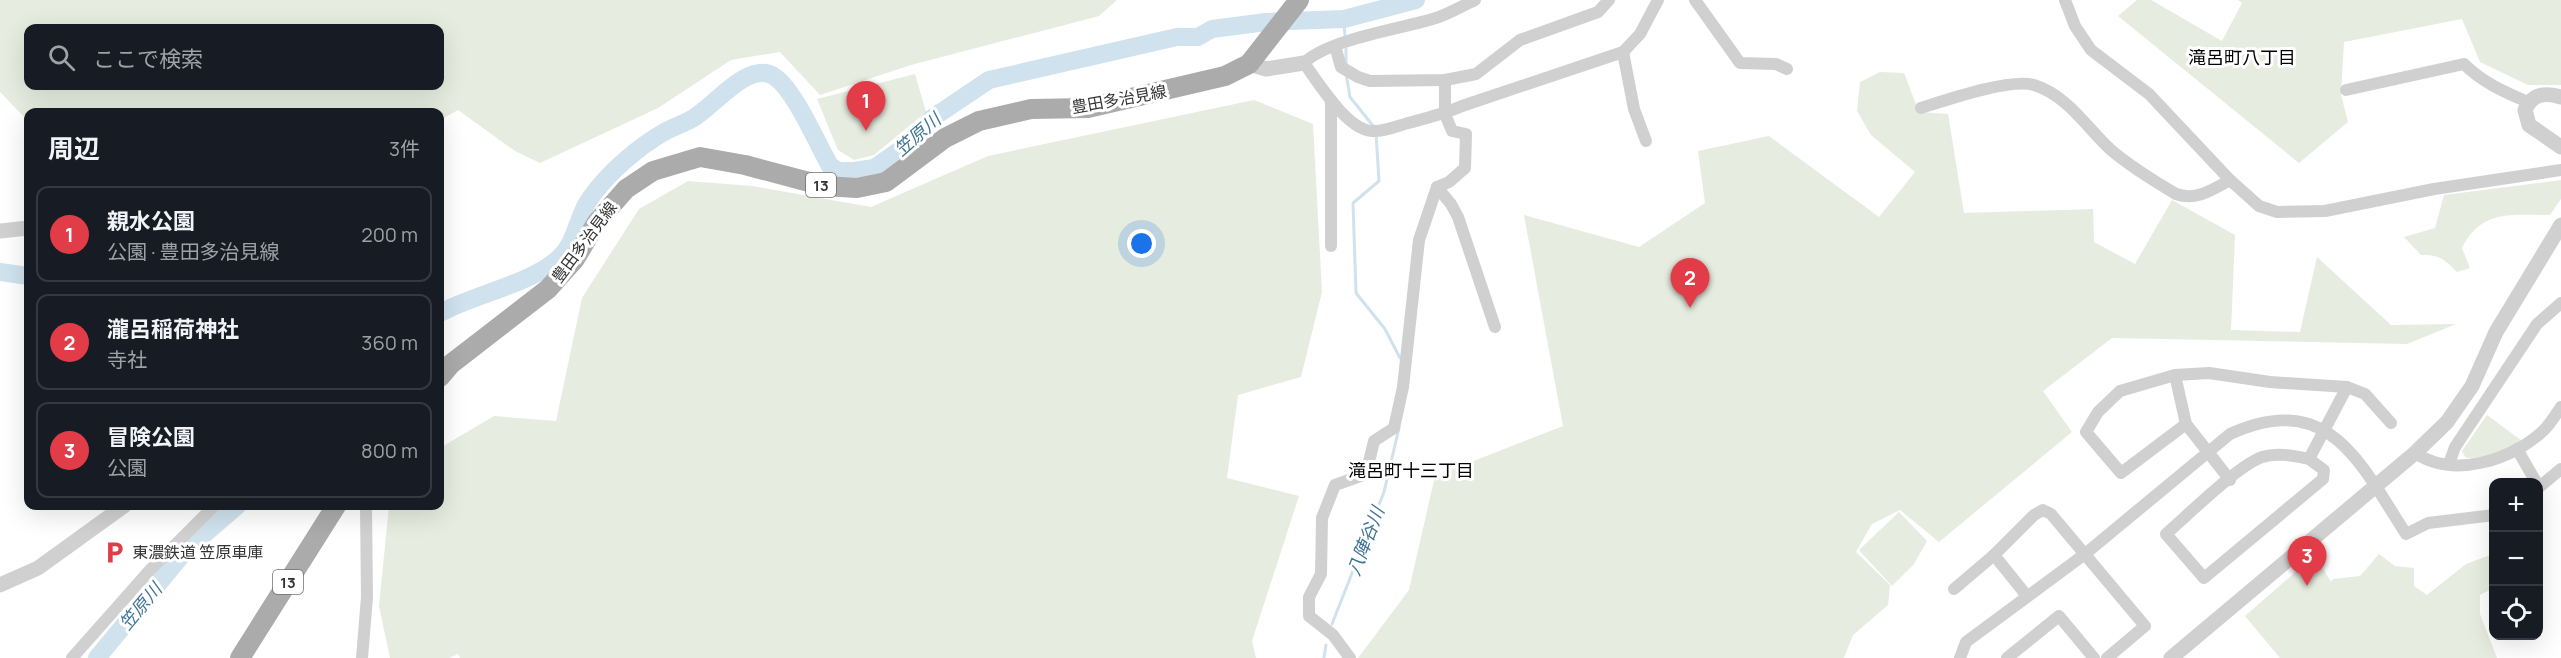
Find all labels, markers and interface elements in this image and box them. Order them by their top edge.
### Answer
search box [24,24,444,90]
icon: search [45,41,78,74]
text: ここで検索 [93,44,203,74]
district label: 滝呂町八丁目 [2188,45,2296,69]
street label: 豊田多治見線 [1070,80,1168,118]
pin: 1 [846,82,886,131]
water label: 笠原川 [889,106,947,161]
text: 周辺 [48,130,100,166]
text: 3件 [389,135,420,162]
road number: 13 [806,173,836,197]
street label: 豊田多治見線 [546,197,622,287]
text: 親水公園 [107,206,195,236]
text: 1 [65,221,74,248]
text: 200 m [361,221,418,248]
your location [1127,229,1156,258]
text: 公園 · 豊田多治見線 [107,238,280,265]
pin: 2 [1670,258,1710,308]
text: 瀧呂稲荷神社 [107,314,239,344]
text: 2 [64,329,75,356]
text: 360 m [361,329,418,356]
text: 寺社 [107,346,147,373]
text: 冒険公園 [107,422,195,452]
text: 3 [64,437,75,464]
text: 800 m [361,437,418,464]
text: 公園 [107,454,147,481]
district label: 滝呂町十三丁目 [1348,458,1474,482]
map controls [2489,478,2543,640]
button: + [2489,478,2543,532]
water label: 八陣谷川 [1341,501,1390,579]
button: − [2489,532,2543,586]
pin: 3 [2288,536,2326,586]
parking icon: 東濃鉄道 笠原車庫 [101,539,127,565]
place label: 東濃鉄道 笠原車庫 [132,541,263,563]
road number: 13 [273,570,303,594]
water label: 笠原川 [113,576,168,634]
button: locate [2489,586,2543,640]

